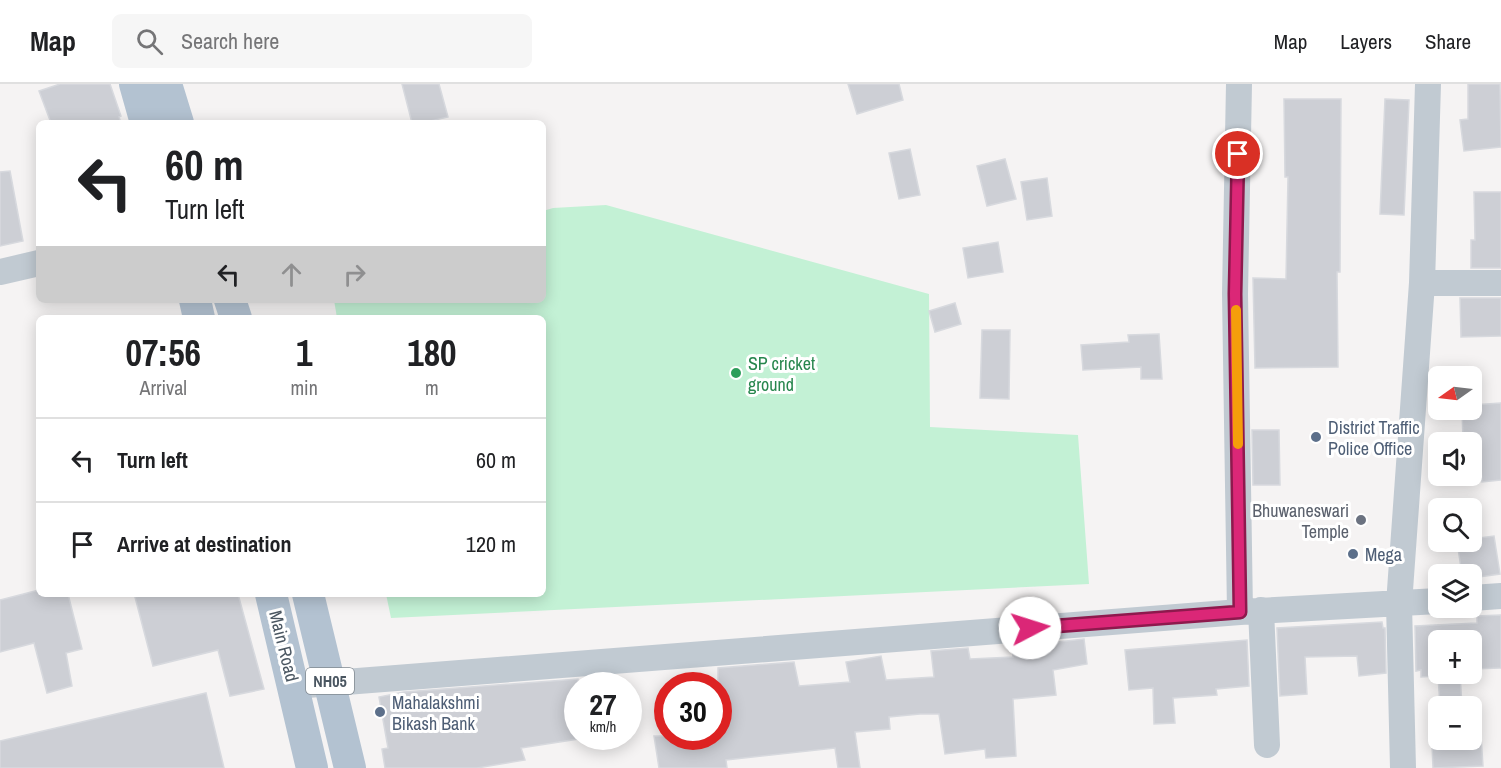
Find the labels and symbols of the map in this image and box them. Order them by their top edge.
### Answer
pin [1212,128,1263,179]
place label: SP cricket ground [748,351,815,397]
marker: SP cricket ground [729,366,743,380]
north arrow [1428,366,1482,420]
place label: District Traffic Police Office [1328,415,1420,461]
marker: District Traffic Police Office [1309,430,1323,444]
place label: Bhuwaneswari Temple [1252,498,1349,544]
marker: Bhuwaneswari Temple [1354,513,1368,527]
place label: Mega [1365,542,1402,567]
marker: Mega [1346,547,1360,561]
position arrow [998,596,1062,660]
street label: Main Road [263,608,305,684]
road number: NH05 [306,668,354,694]
speed limit sign: 30 [654,672,732,750]
place label: Mahalakshmi Bikash Bank [392,690,480,736]
marker: Mahalakshmi Bikash Bank [373,705,387,719]

